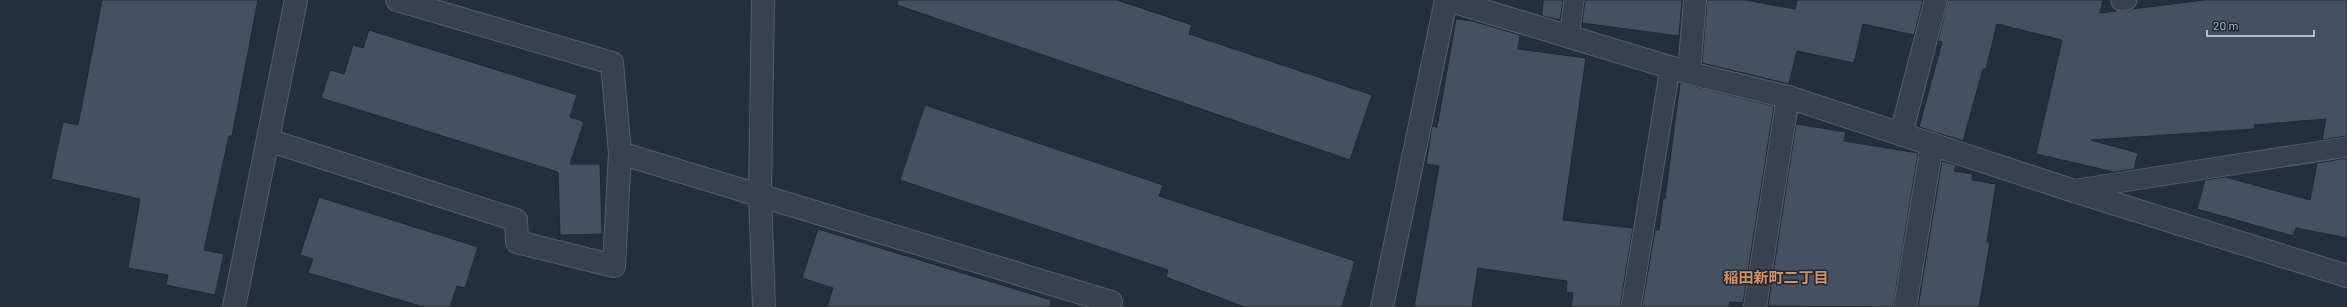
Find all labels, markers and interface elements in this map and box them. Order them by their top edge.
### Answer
scale bar [2207,12,2314,38]
text: 20 m [2213,18,2239,32]
district label: 稲田新町二丁目 [1723,268,1829,286]

